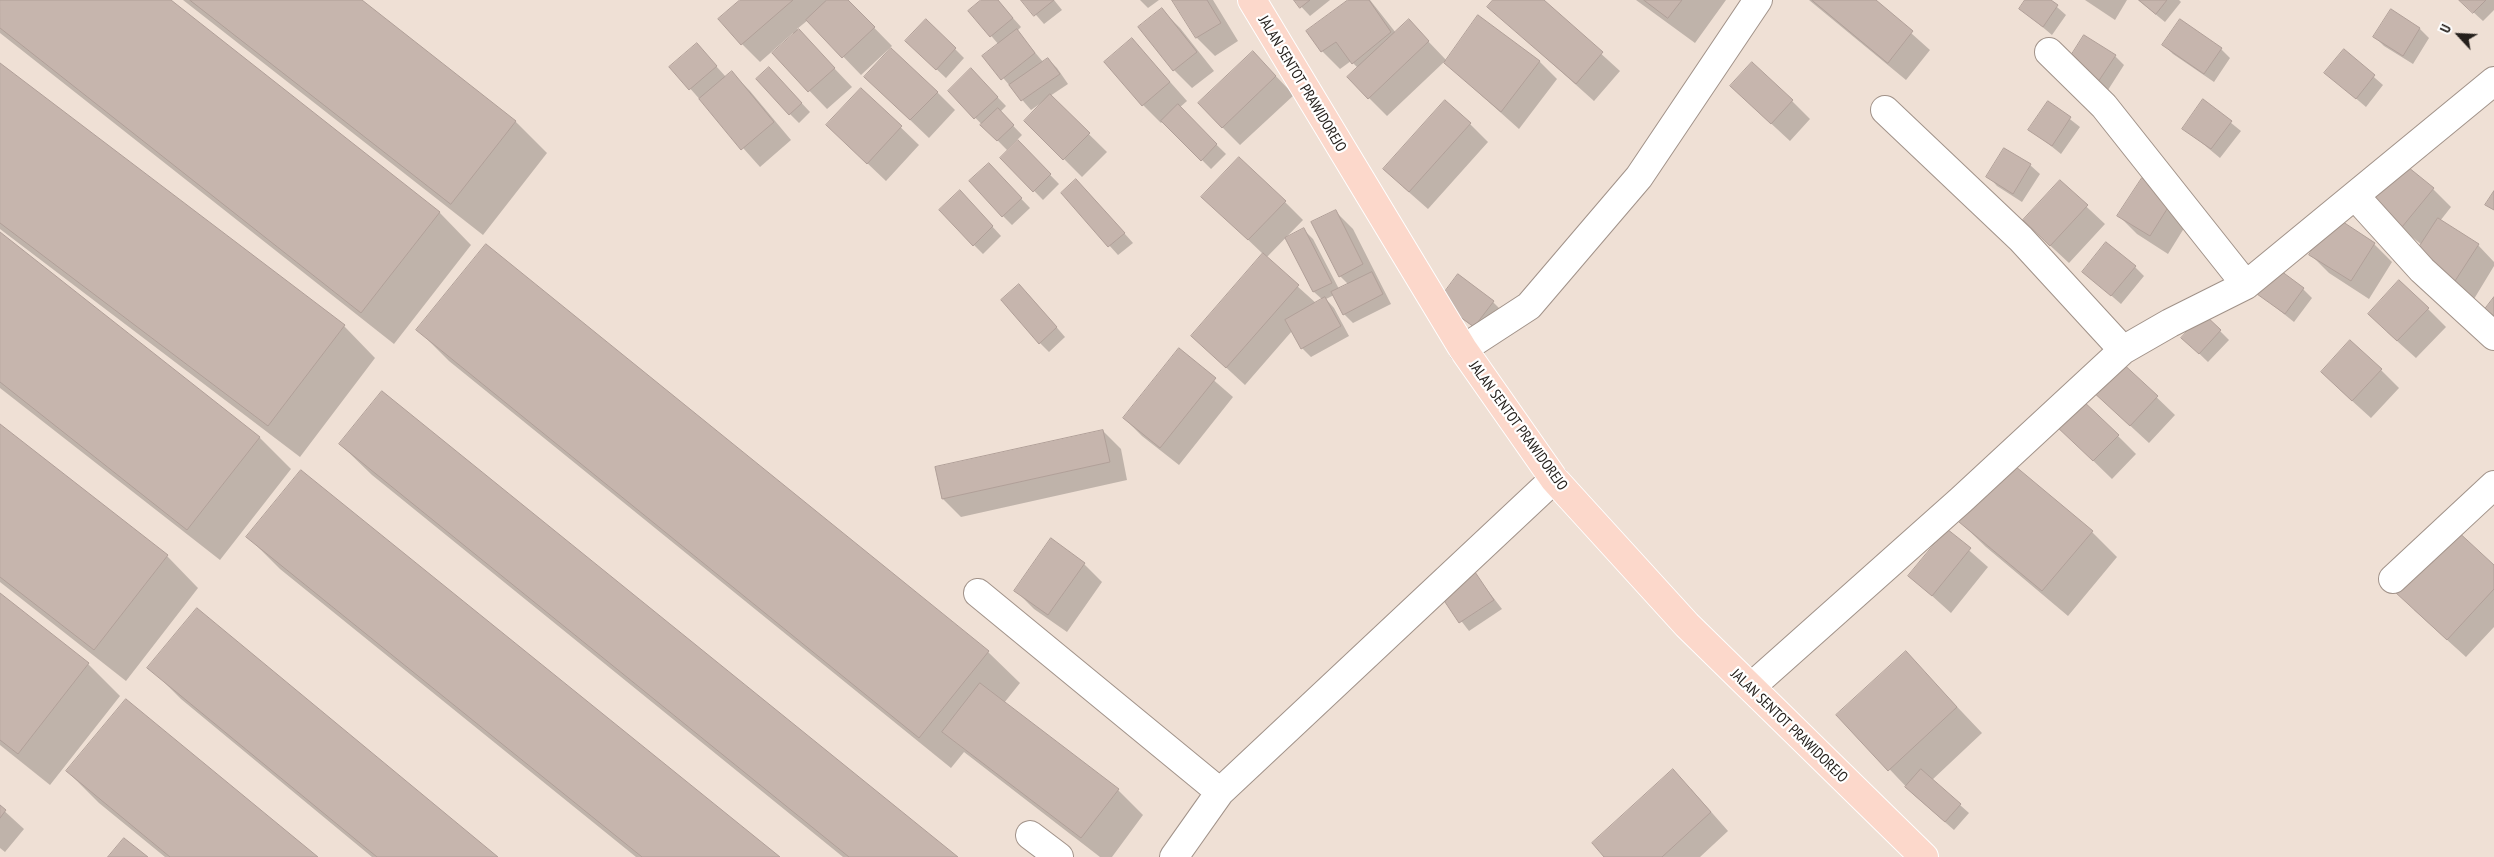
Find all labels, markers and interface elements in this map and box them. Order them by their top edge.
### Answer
north arrow [2434,10,2484,60]
street label: JALAN SENTOT PRAWIDOREJO [1254,13,1350,155]
text: U [2436,22,2455,36]
street label: JALAN SENTOT PRAWIDOREJO [1465,358,1571,494]
street label: JALAN SENTOT PRAWIDOREJO [1727,666,1851,786]

